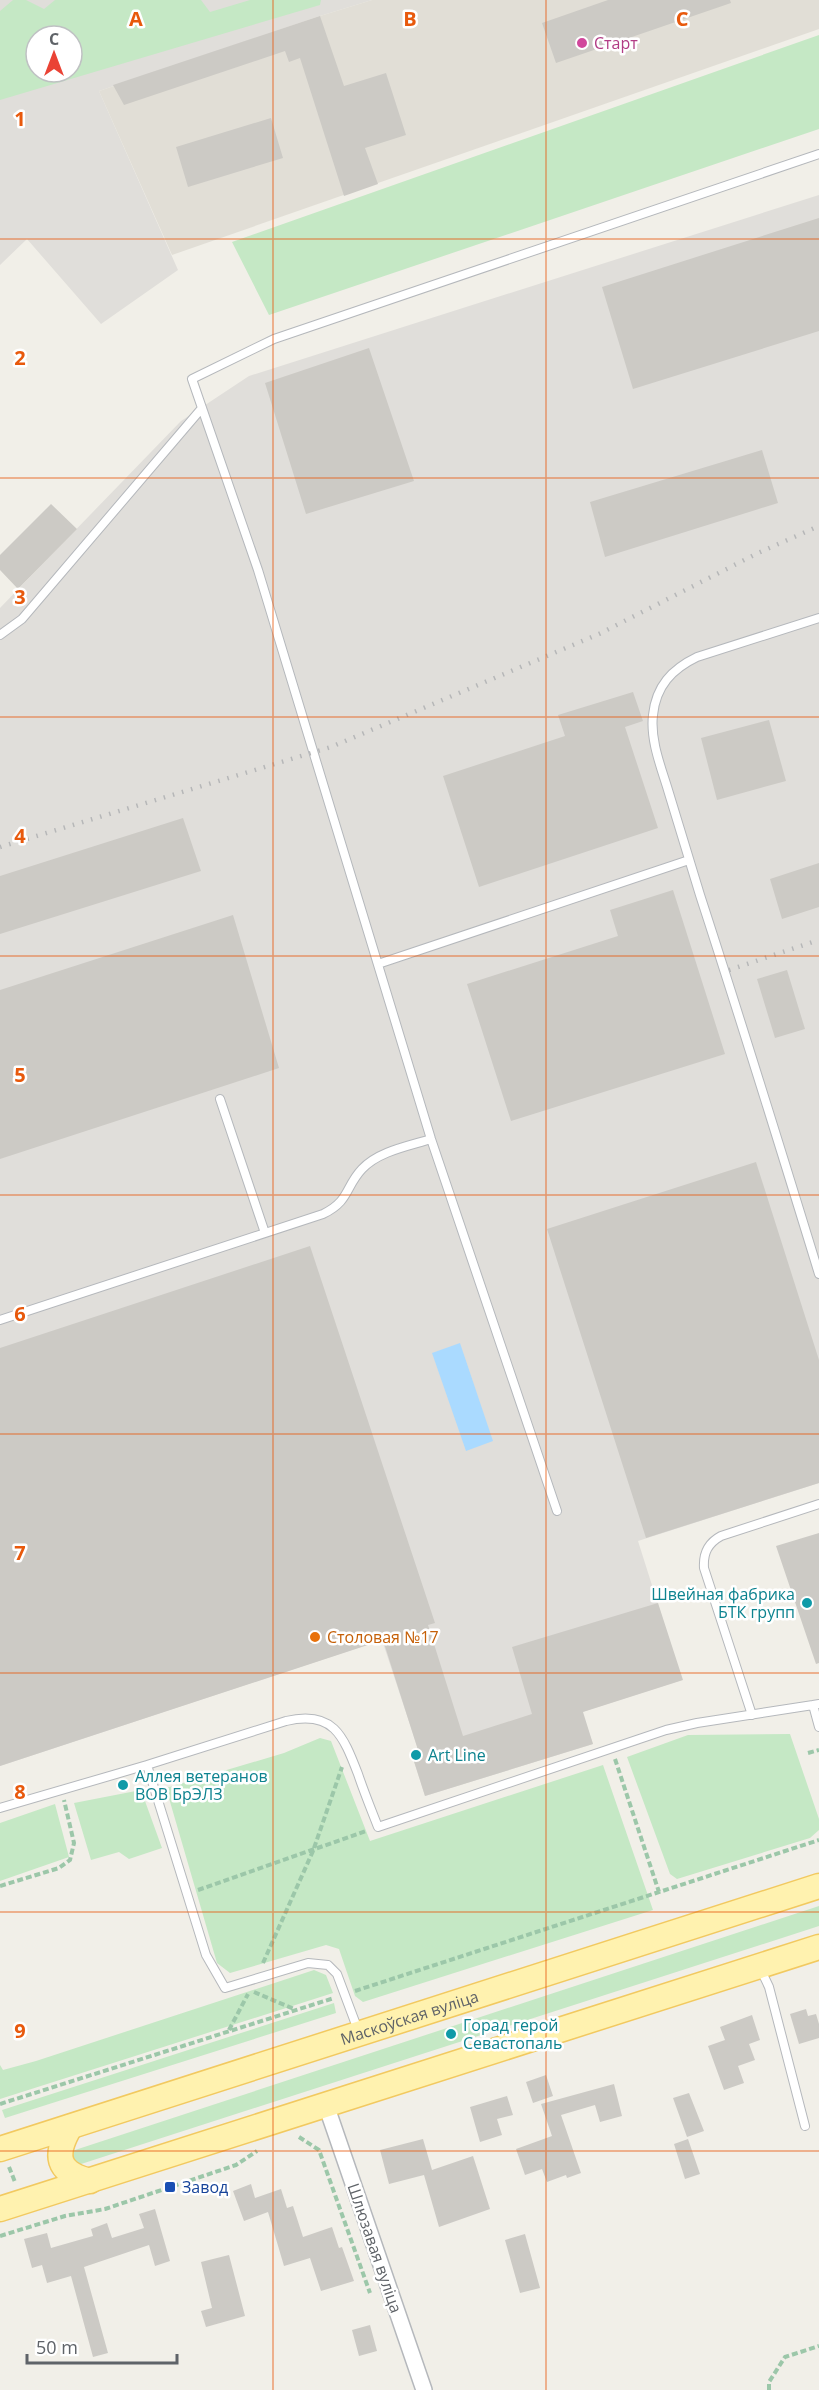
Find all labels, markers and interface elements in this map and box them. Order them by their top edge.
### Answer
text: A [129,5,143,32]
text: B [403,5,417,32]
text: C [676,5,689,32]
north arrow [24,24,84,84]
text: С [49,28,59,50]
place label: Старт [594,32,638,54]
marker: Старт [575,36,589,50]
text: 1 [14,105,26,132]
text: 2 [14,344,26,371]
text: 3 [14,583,26,610]
text: 4 [14,822,26,849]
text: 5 [14,1061,26,1088]
text: 6 [14,1300,26,1327]
text: 7 [14,1539,26,1566]
place label: Швейная фабрика БТК групп [651,1583,795,1623]
marker: Швейная фабрика БТК групп [800,1596,814,1610]
place label: Столовая №17 [327,1626,439,1648]
marker: Столовая №17 [308,1630,322,1644]
place label: Art Line [428,1744,486,1766]
marker: Art Line [409,1748,423,1762]
place label: Аллея ветеранов ВОВ БрЭЛЗ [135,1765,268,1805]
text: 8 [14,1778,26,1805]
marker: Аллея ветеранов ВОВ БрЭЛЗ [116,1778,130,1792]
street label: Маскоўская вуліца [337,1985,481,2050]
place label: Горад герой Севастопаль [463,2014,562,2054]
text: 9 [14,2017,26,2044]
marker: Горад герой Севастопаль [444,2027,458,2041]
place label: Завод [182,2176,228,2198]
marker: Завод [163,2180,177,2194]
street label: Шлюзавая вуліца [342,2180,408,2316]
scale bar [27,2327,177,2365]
text: 50 m [36,2335,78,2359]

